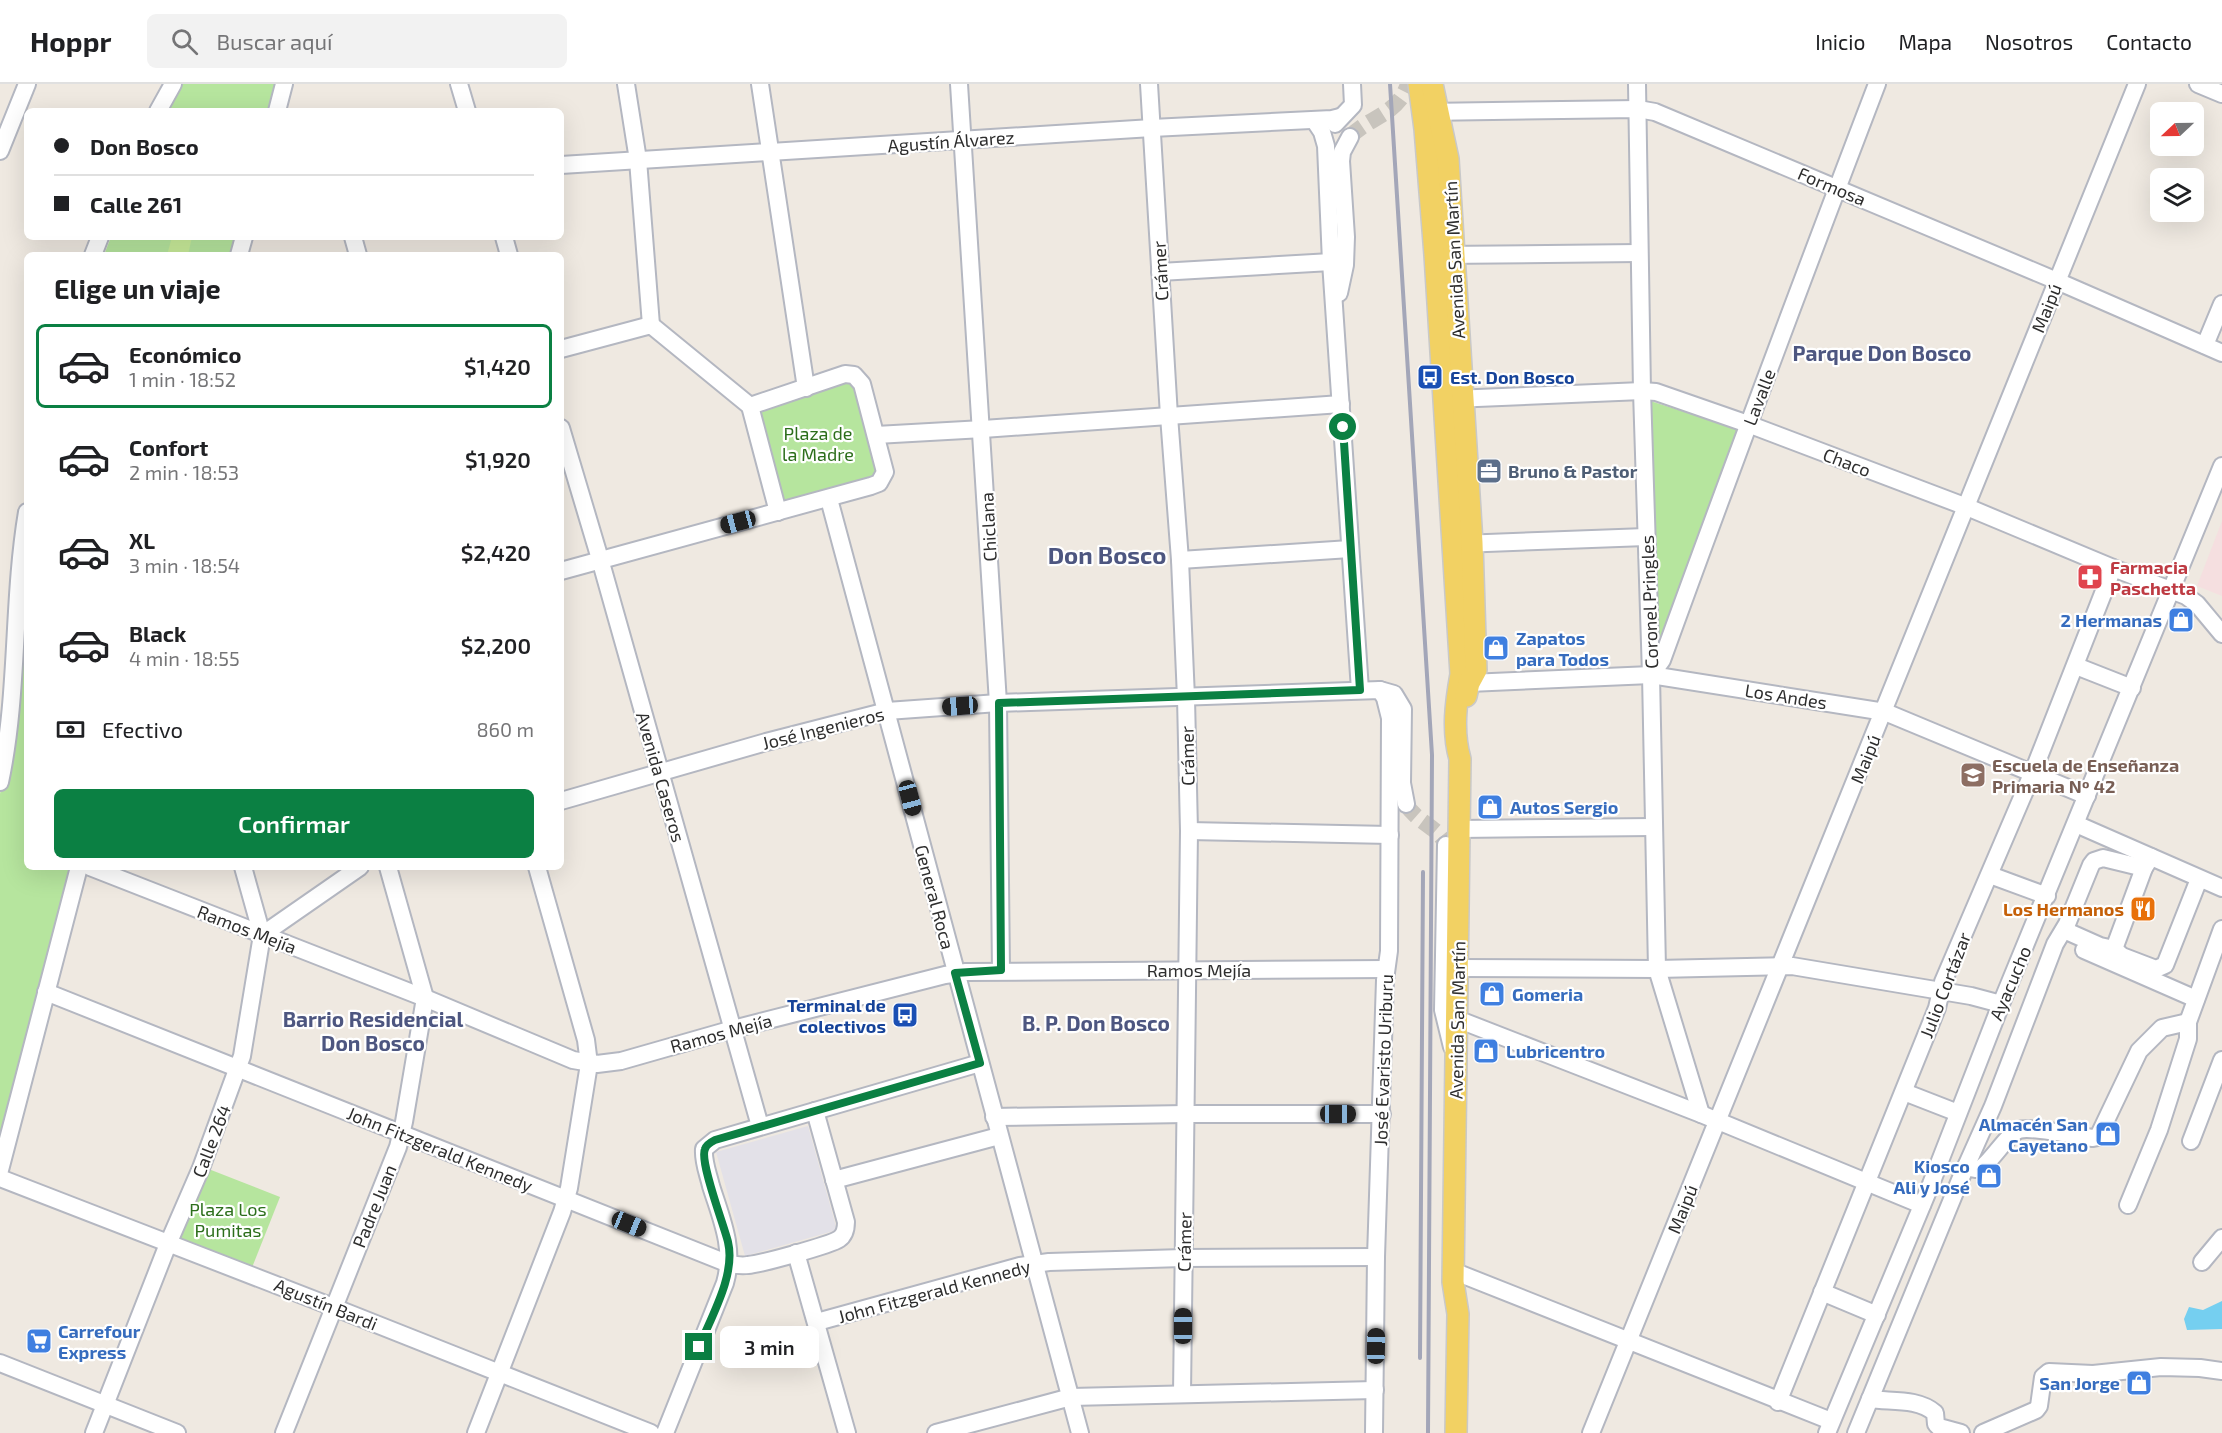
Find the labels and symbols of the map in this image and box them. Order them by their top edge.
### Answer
north arrow [2150,102,2204,156]
street label: Agustín Álvarez [887,126,1015,156]
street label: Formosa [1795,162,1869,210]
street label: Avenida San Martín [1439,180,1469,340]
street label: Crámer [1147,240,1173,302]
street label: Maipú [2026,280,2066,336]
district label: Parque Don Bosco [1793,340,1971,365]
bus stop icon: Est. Don Bosco [1415,362,1445,392]
place label: Est. Don Bosco [1450,366,1575,388]
street label: Lavalle [1738,366,1780,428]
route start [1329,413,1356,440]
park label: Plaza de la Madre [782,422,854,465]
street label: Chaco [1820,443,1874,481]
office icon: Bruno & Pastor [1474,456,1504,486]
place label: Bruno & Pastor [1508,460,1638,482]
street label: Chiclana [975,492,1001,562]
car [718,509,758,535]
street label: Coronel Pringles [1636,535,1662,669]
district label: Don Bosco [1048,540,1166,569]
place label: Farmacia Paschetta [2110,556,2196,599]
pharmacy icon: Farmacia Paschetta [2075,562,2105,592]
shop icon: 2 Hermanas [2166,605,2196,635]
place label: 2 Hermanas [2061,609,2162,631]
place label: Zapatos para Todos [1516,627,1609,670]
shop icon: Zapatos para Todos [1481,633,1511,663]
street label: Los Andes [1743,679,1829,713]
car [941,696,979,716]
street label: José Ingenieros [760,702,886,754]
street label: Avenida Caseros [632,709,690,845]
street label: Crámer [1175,726,1199,786]
street label: Maipú [1845,731,1885,787]
place label: Escuela de Enseñanza Primaria Nº 42 [1992,754,2179,797]
school or university icon: Escuela de Enseñanza Primaria Nº 42 [1958,760,1988,790]
car [897,778,923,818]
shop icon: Autos Sergio [1475,792,1505,822]
place label: Autos Sergio [1510,796,1618,818]
street label: General Roca [911,842,959,952]
restaurant icon: Los Hermanos [2128,894,2158,924]
place label: Los Hermanos [2003,898,2124,920]
street label: Ramos Mejía [194,900,300,958]
street label: Julio Cortázar [1915,929,1975,1041]
street label: Avenida San Martín [1445,941,1469,1099]
street label: Ayacucho [1984,942,2036,1024]
street label: Ramos Mejía [1147,959,1251,981]
street label: José Evaristo Uriburu [1369,974,1397,1146]
shop icon: Gomeria [1477,979,1507,1009]
place label: Gomeria [1512,983,1583,1005]
place label: Terminal de colectivos [787,994,886,1037]
bus stop icon: Terminal de colectivos [890,1000,920,1030]
district label: Barrio Residencial Don Bosco [283,1006,463,1055]
street label: Ramos Mejía [668,1009,774,1057]
district label: B. P. Don Bosco [1022,1010,1170,1035]
shop icon: Lubricentro [1471,1036,1501,1066]
place label: Lubricentro [1506,1040,1605,1062]
street label: Calle 264 [187,1102,235,1180]
street label: John Fitzgerald Kennedy [344,1102,537,1197]
car [1320,1105,1356,1123]
place label: Almacén San Cayetano [1979,1113,2088,1156]
shop icon: Almacén San Cayetano [2093,1119,2123,1149]
place label: Kiosco Ali y José [1894,1155,1970,1198]
street label: Padre Juan [347,1161,401,1251]
shop icon: Kiosco Ali y José [1974,1161,2004,1191]
street label: Maipú [1662,1181,1702,1237]
park label: Plaza Los Pumitas [189,1198,267,1241]
car [609,1209,649,1239]
street label: Crámer [1172,1212,1196,1272]
street label: John Fitzgerald Kennedy [835,1255,1033,1327]
street label: Agustín Bardi [271,1273,381,1335]
car [1174,1308,1192,1344]
place label: Carrefour Express [58,1320,141,1363]
supermarket icon: Carrefour Express [24,1326,54,1356]
callout: 3 min [720,1326,819,1368]
car [1367,1328,1385,1364]
route end [685,1333,712,1360]
shop icon: San Jorge [2124,1368,2154,1398]
place label: San Jorge [2039,1372,2120,1394]

